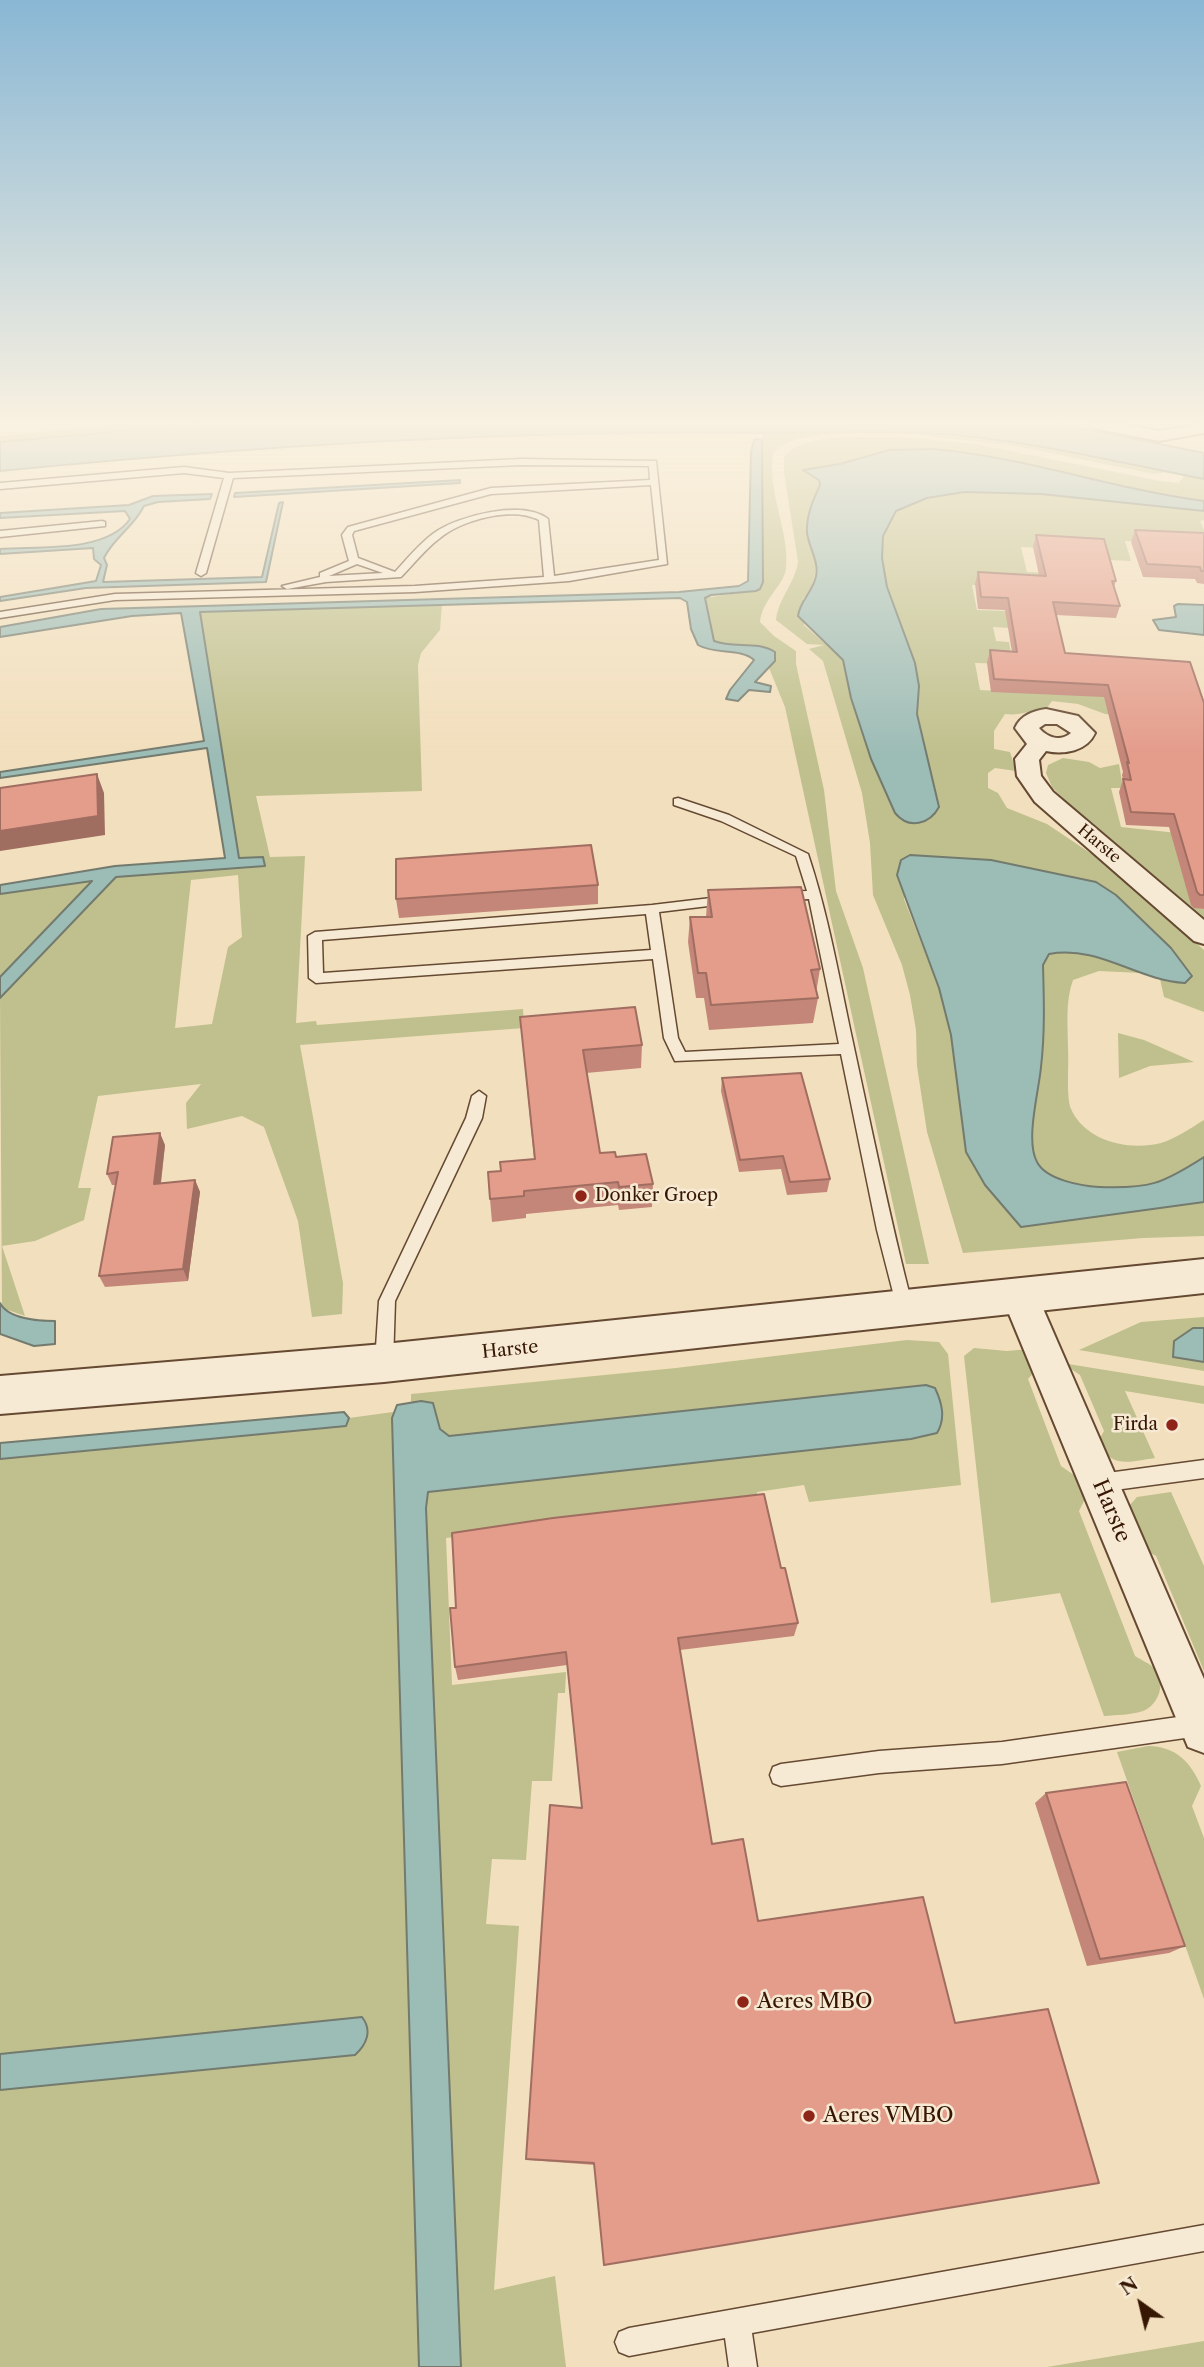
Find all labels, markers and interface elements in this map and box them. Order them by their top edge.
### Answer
street label: Harste [1074,820,1124,868]
place label: Donker Groep [595,1185,718,1207]
marker: Donker Groep [573,1188,589,1204]
street label: Harste [481,1336,539,1364]
place label: Firda [1113,1414,1158,1436]
marker: Firda [1164,1417,1180,1433]
street label: Harste [1087,1476,1135,1546]
place label: Aeres MBO [757,1989,872,2015]
marker: Aeres MBO [735,1994,751,2010]
place label: Aeres VMBO [823,2103,954,2129]
marker: Aeres VMBO [801,2108,817,2124]
north arrow [1106,2269,1176,2339]
text: N [1116,2272,1142,2300]

